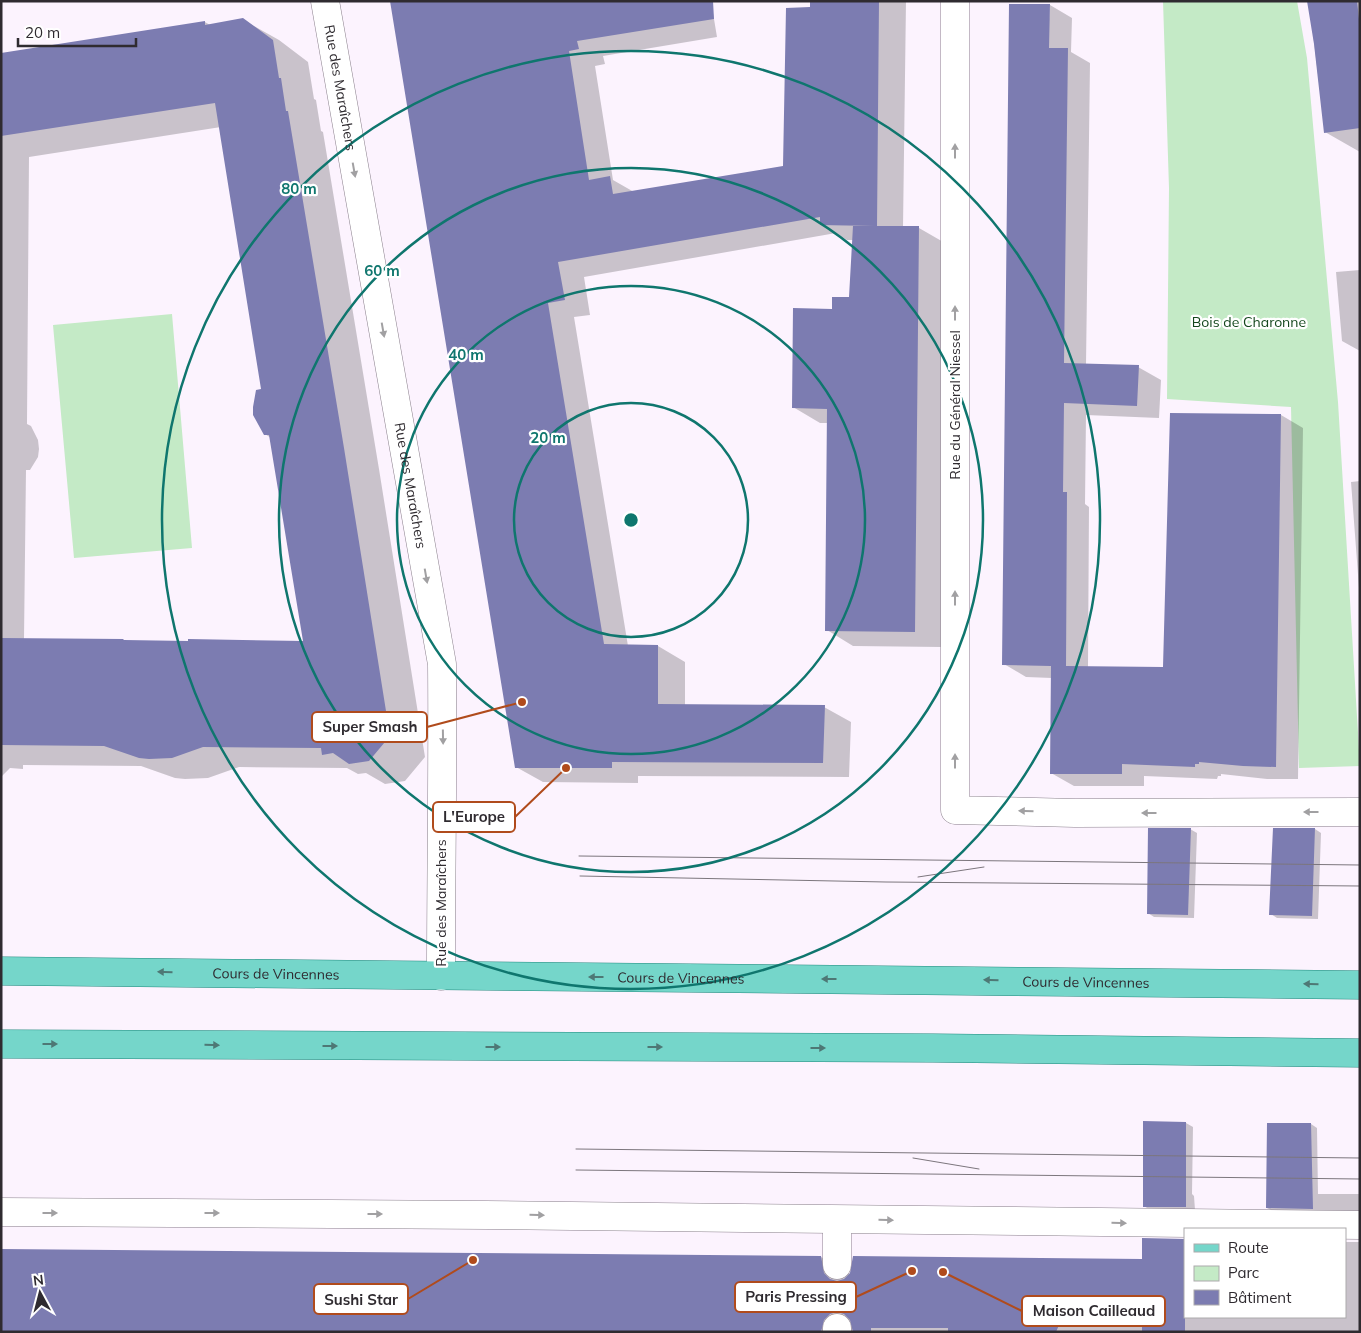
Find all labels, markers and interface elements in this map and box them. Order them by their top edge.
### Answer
scale bar [18,15,135,47]
text: 20 m [25,23,60,42]
street label: Rue des Maraîchers [320,23,360,152]
one-way arrow [951,143,959,159]
one-way arrow [351,162,359,178]
text: 80 m [281,179,317,198]
text: 60 m [364,261,400,280]
one-way arrow [951,305,959,321]
park label: Bois de Charonne [1192,313,1306,331]
one-way arrow [379,322,387,338]
street label: Rue du Général Niessel [946,330,964,480]
text: 40 m [448,345,484,364]
street label: Rue des Maraîchers [391,421,430,550]
text: 20 m [530,428,566,447]
centre of rings [622,511,640,529]
one-way arrow [423,568,431,584]
one-way arrow [951,590,959,606]
callout: Super Smash [312,712,427,742]
text: Super Smash [322,717,418,736]
one-way arrow [439,729,447,745]
one-way arrow [951,753,959,769]
callout: L'Europe [433,802,515,832]
text: L'Europe [443,807,505,826]
one-way arrow [1018,807,1034,815]
one-way arrow [1303,808,1319,816]
one-way arrow [1140,809,1156,817]
street label: Rue des Maraîchers [432,839,450,967]
street label: Cours de Vincennes [212,964,340,983]
one-way arrow [157,968,173,976]
street label: Cours de Vincennes [617,968,745,988]
one-way arrow [588,973,604,981]
street label: Cours de Vincennes [1022,973,1150,992]
one-way arrow [820,975,836,983]
one-way arrow [983,976,999,984]
one-way arrow [1303,980,1319,988]
one-way arrow [42,1040,58,1048]
one-way arrow [205,1041,221,1049]
one-way arrow [323,1042,339,1050]
one-way arrow [485,1043,501,1051]
one-way arrow [648,1044,664,1052]
one-way arrow [810,1044,826,1052]
one-way arrow [42,1209,58,1217]
one-way arrow [205,1209,221,1217]
one-way arrow [367,1210,383,1218]
one-way arrow [530,1211,546,1219]
one-way arrow [878,1217,894,1225]
one-way arrow [1111,1219,1127,1227]
legend [1184,1228,1346,1318]
text: Route [1228,1238,1269,1257]
text: Parc [1228,1263,1259,1282]
north arrow [15,1268,65,1318]
text: N [32,1271,45,1290]
callout: Paris Pressing [735,1282,856,1312]
callout: Sushi Star [314,1284,408,1314]
text: Paris Pressing [745,1287,847,1306]
text: Bâtiment [1228,1288,1291,1307]
text: Sushi Star [324,1290,398,1309]
callout: Maison Cailleaud [1022,1296,1165,1326]
text: Maison Cailleaud [1033,1301,1155,1320]

